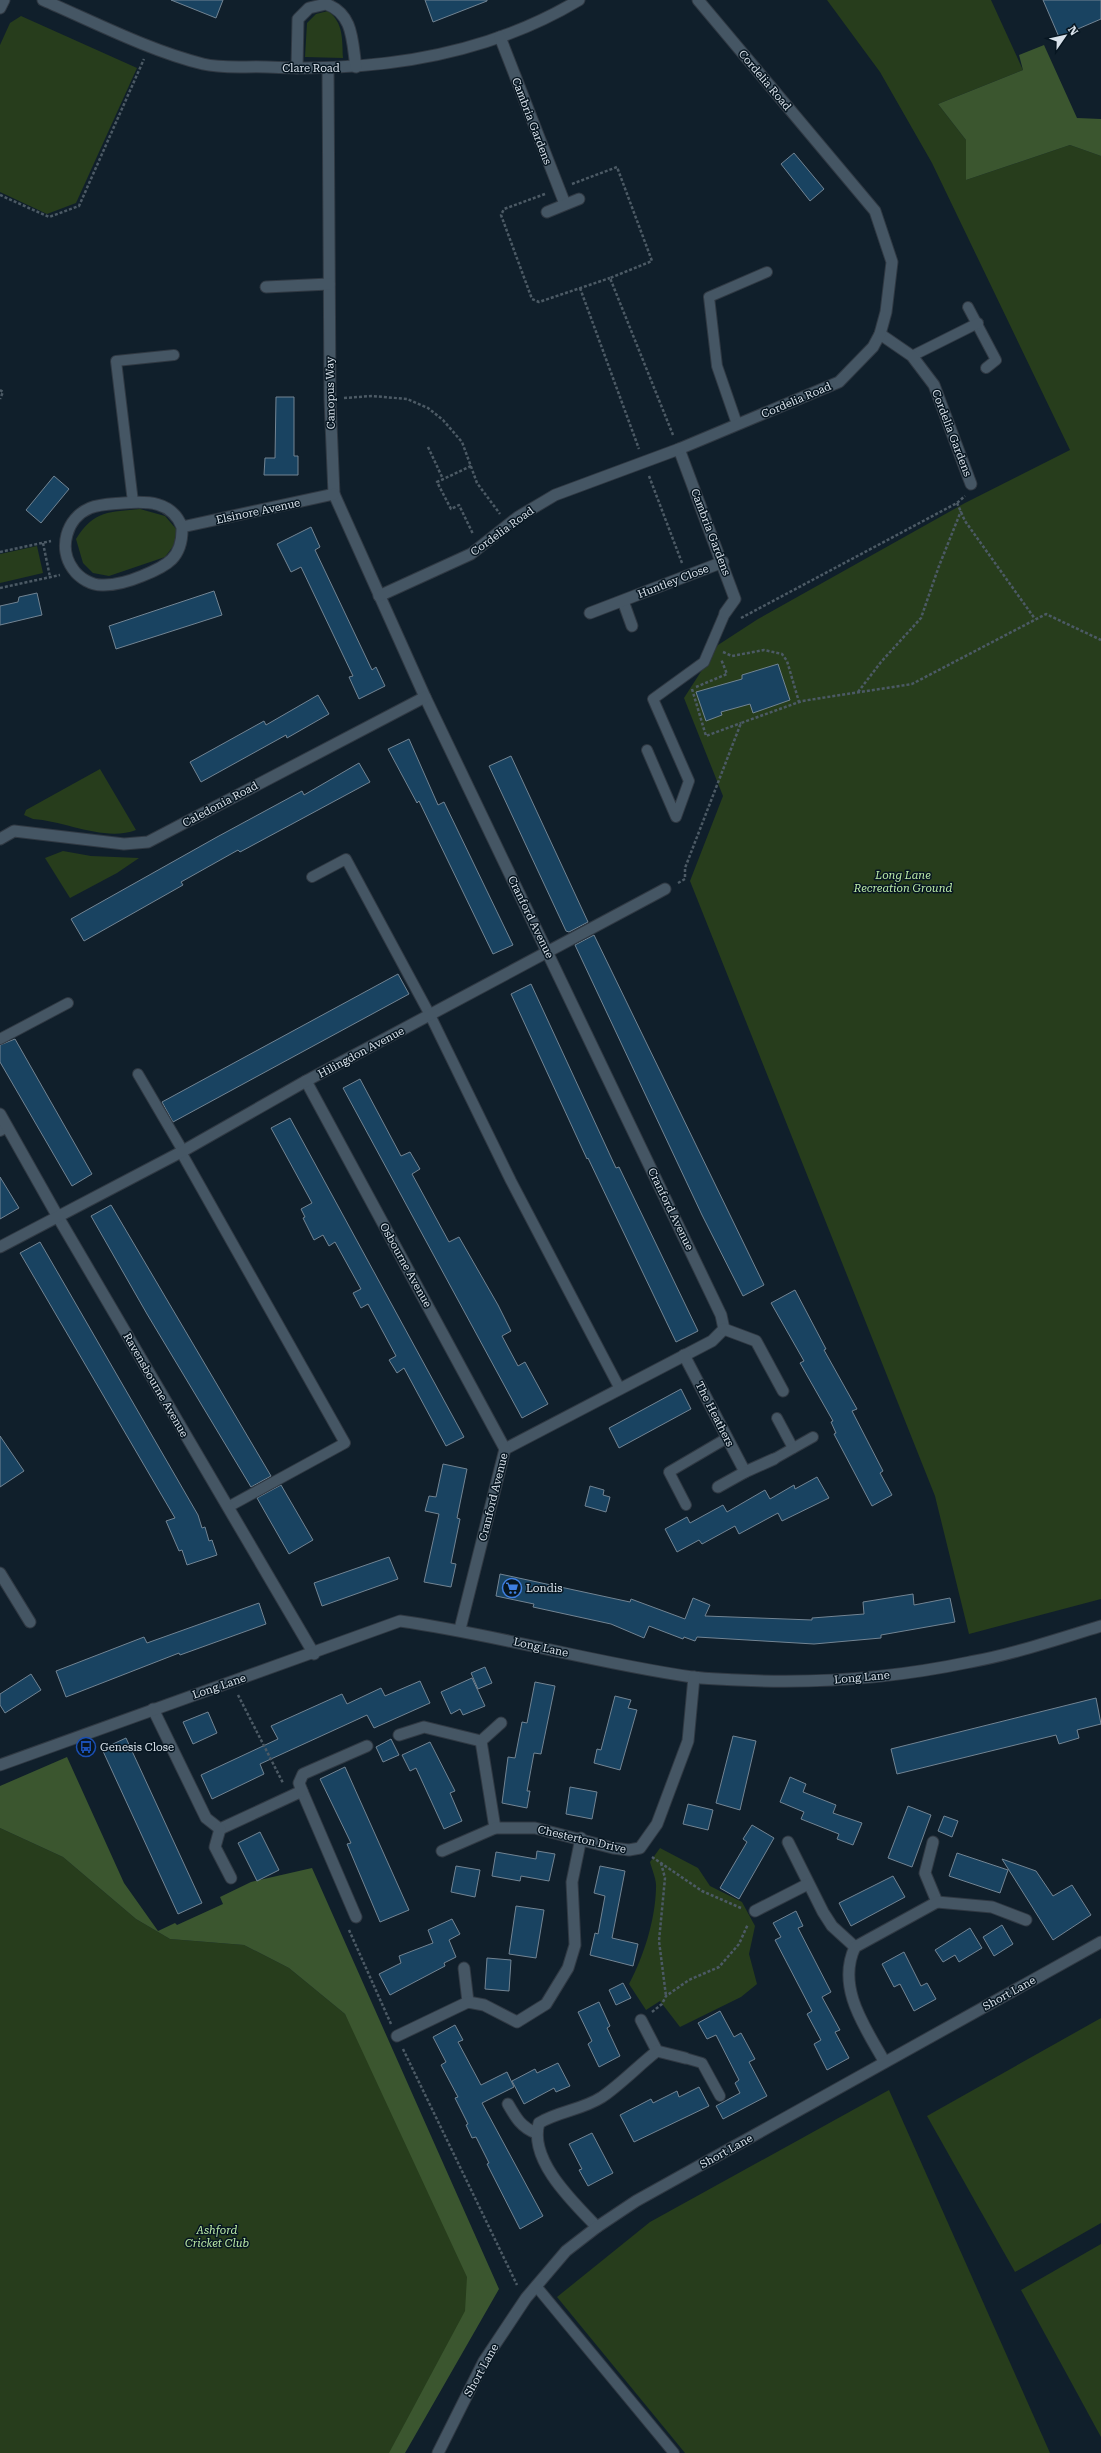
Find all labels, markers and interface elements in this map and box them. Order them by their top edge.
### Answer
north arrow [1045,16,1085,56]
text: N [1065,24,1081,38]
street label: Cordelia Road [736,48,794,113]
street label: Clare Road [282,62,340,75]
street label: Cambria Gardens [509,76,554,166]
street label: Canopus Way [323,356,338,429]
street label: Cordelia Road [759,380,833,421]
street label: Cordelia Gardens [929,388,974,479]
street label: Cambria Gardens [688,487,733,577]
street label: Elsinore Avenue [215,496,301,527]
street label: Cordelia Road [468,504,536,559]
street label: Huntley Close [636,562,711,601]
street label: Caledonia Road [180,779,260,830]
park label: Long Lane Recreation Ground [853,869,952,895]
street label: Cranford Avenue [505,874,556,961]
street label: Hilingdon Avenue [316,1024,407,1081]
street label: Cranford Avenue [645,1166,696,1253]
street label: Osbourne Avenue [377,1221,434,1310]
street label: Ravensbourne Avenue [120,1331,191,1440]
street label: The Heathers [693,1380,737,1449]
street label: Cranford Avenue [476,1452,511,1542]
supermarket icon: Londis [501,1577,523,1599]
place label: Londis [526,1582,563,1595]
street label: Long Lane [512,1635,570,1660]
street label: Long Lane [834,1669,890,1686]
street label: Long Lane [191,1671,248,1702]
bus stop icon: Genesis Close [75,1736,97,1758]
place label: Genesis Close [100,1741,174,1754]
street label: Chesterton Drive [536,1823,627,1856]
street label: Short Lane [981,1974,1038,2013]
street label: Short Lane [698,2132,755,2171]
park label: Ashford Cricket Club [185,2224,250,2250]
street label: Short Lane [462,2342,501,2399]

